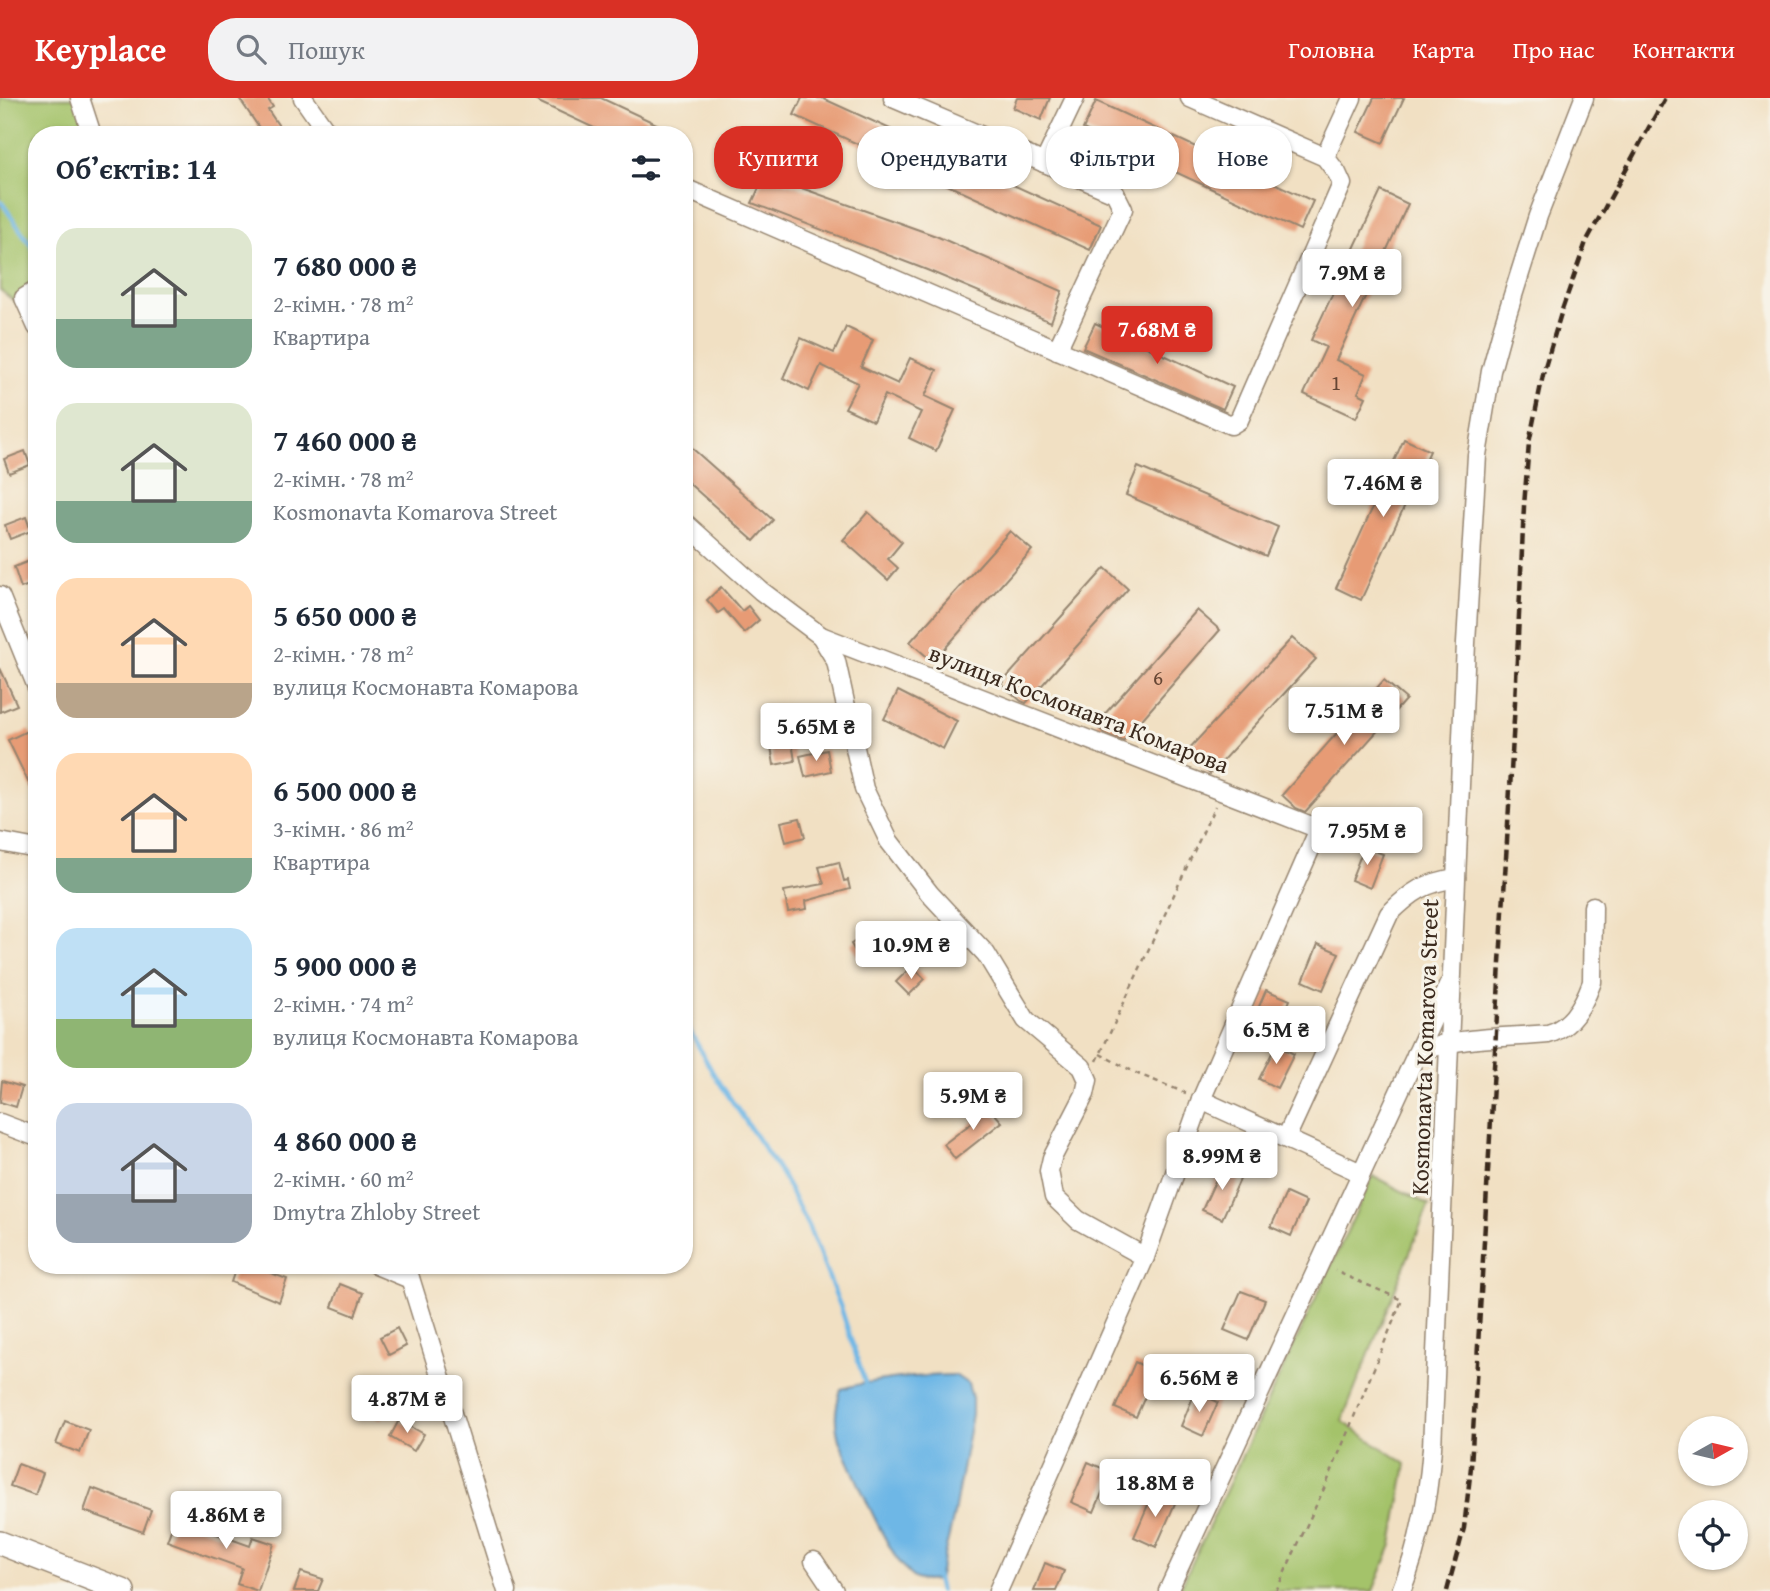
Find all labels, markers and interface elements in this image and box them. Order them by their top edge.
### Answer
search box [208,18,698,81]
text: Keyplace [35,25,166,73]
icon: search [232,30,270,68]
text: Пошук [288,30,365,69]
text: Головна [1288,32,1375,67]
text: Карта [1413,32,1475,67]
text: Про нас [1513,32,1595,67]
text: Контакти [1633,32,1735,67]
chip: Купити [714,126,843,189]
chip: Орендувати [857,126,1032,189]
chip: Фільтри [1046,126,1179,189]
chip: Нове [1193,126,1292,189]
text: Об’єктів: 14 [56,146,217,190]
icon: filters [627,149,665,187]
text: 7 680 000 ₴ [273,243,417,287]
pin: 7.9M ₴ [1295,250,1409,309]
text: 7.9M ₴ [1318,255,1386,288]
icon: home [112,256,196,340]
text: 2-кімн. · 78 m² [273,287,414,320]
pin: 7.68M ₴ [1092,306,1222,366]
text: 7.68M ₴ [1117,312,1197,345]
text: Квартира [273,320,370,353]
house number: 1 [1331,367,1341,398]
text: 7 460 000 ₴ [273,418,417,462]
icon: home [112,431,196,515]
pin: 7.46M ₴ [1318,460,1448,519]
text: 2-кімн. · 78 m² [273,462,414,495]
text: 7.46M ₴ [1343,465,1423,498]
text: Kosmonavta Komarova Street [273,495,557,528]
text: 5 650 000 ₴ [273,593,417,637]
icon: home [112,606,196,690]
street label: вулиця Космонавта Комарова [924,635,1235,782]
text: 2-кімн. · 78 m² [273,637,414,670]
house number: 6 [1153,662,1163,693]
text: вулиця Космонавта Комарова [273,670,578,703]
pin: 7.51M ₴ [1279,688,1409,747]
text: 7.51M ₴ [1304,693,1384,726]
pin: 5.65M ₴ [751,704,881,763]
text: 5.65M ₴ [776,709,856,742]
text: 6 500 000 ₴ [273,768,417,812]
icon: home [112,781,196,865]
pin: 7.95M ₴ [1302,808,1432,867]
text: 3-кімн. · 86 m² [273,812,414,845]
text: 7.95M ₴ [1327,813,1407,846]
text: Квартира [273,845,370,878]
street label: Kosmonavta Komarova Street [1402,898,1447,1196]
pin: 10.9M ₴ [846,922,976,981]
text: 10.9M ₴ [871,927,951,960]
text: 5 900 000 ₴ [273,943,417,987]
icon: home [112,956,196,1040]
text: 2-кімн. · 74 m² [273,987,414,1020]
pin: 6.5M ₴ [1219,1006,1333,1066]
text: 6.5M ₴ [1242,1012,1310,1045]
text: вулиця Космонавта Комарова [273,1020,578,1053]
pin: 5.9M ₴ [916,1072,1030,1132]
text: 5.9M ₴ [939,1078,1007,1111]
text: 4 860 000 ₴ [273,1118,417,1162]
icon: home [112,1131,196,1215]
pin: 8.99M ₴ [1157,1132,1287,1192]
text: 8.99M ₴ [1182,1138,1262,1171]
text: 2-кімн. · 60 m² [273,1162,414,1195]
text: Dmytra Zhloby Street [273,1195,480,1228]
pin: 6.56M ₴ [1134,1354,1264,1414]
text: 6.56M ₴ [1159,1360,1239,1393]
pin: 4.87M ₴ [342,1376,472,1435]
text: 4.87M ₴ [367,1381,447,1414]
north arrow [1678,1416,1748,1486]
map controls [1678,1416,1748,1570]
pin: 18.8M ₴ [1090,1460,1220,1519]
text: 18.8M ₴ [1115,1465,1195,1498]
pin: 4.86M ₴ [161,1492,291,1551]
text: 4.86M ₴ [186,1497,266,1530]
button: locate [1678,1500,1748,1570]

